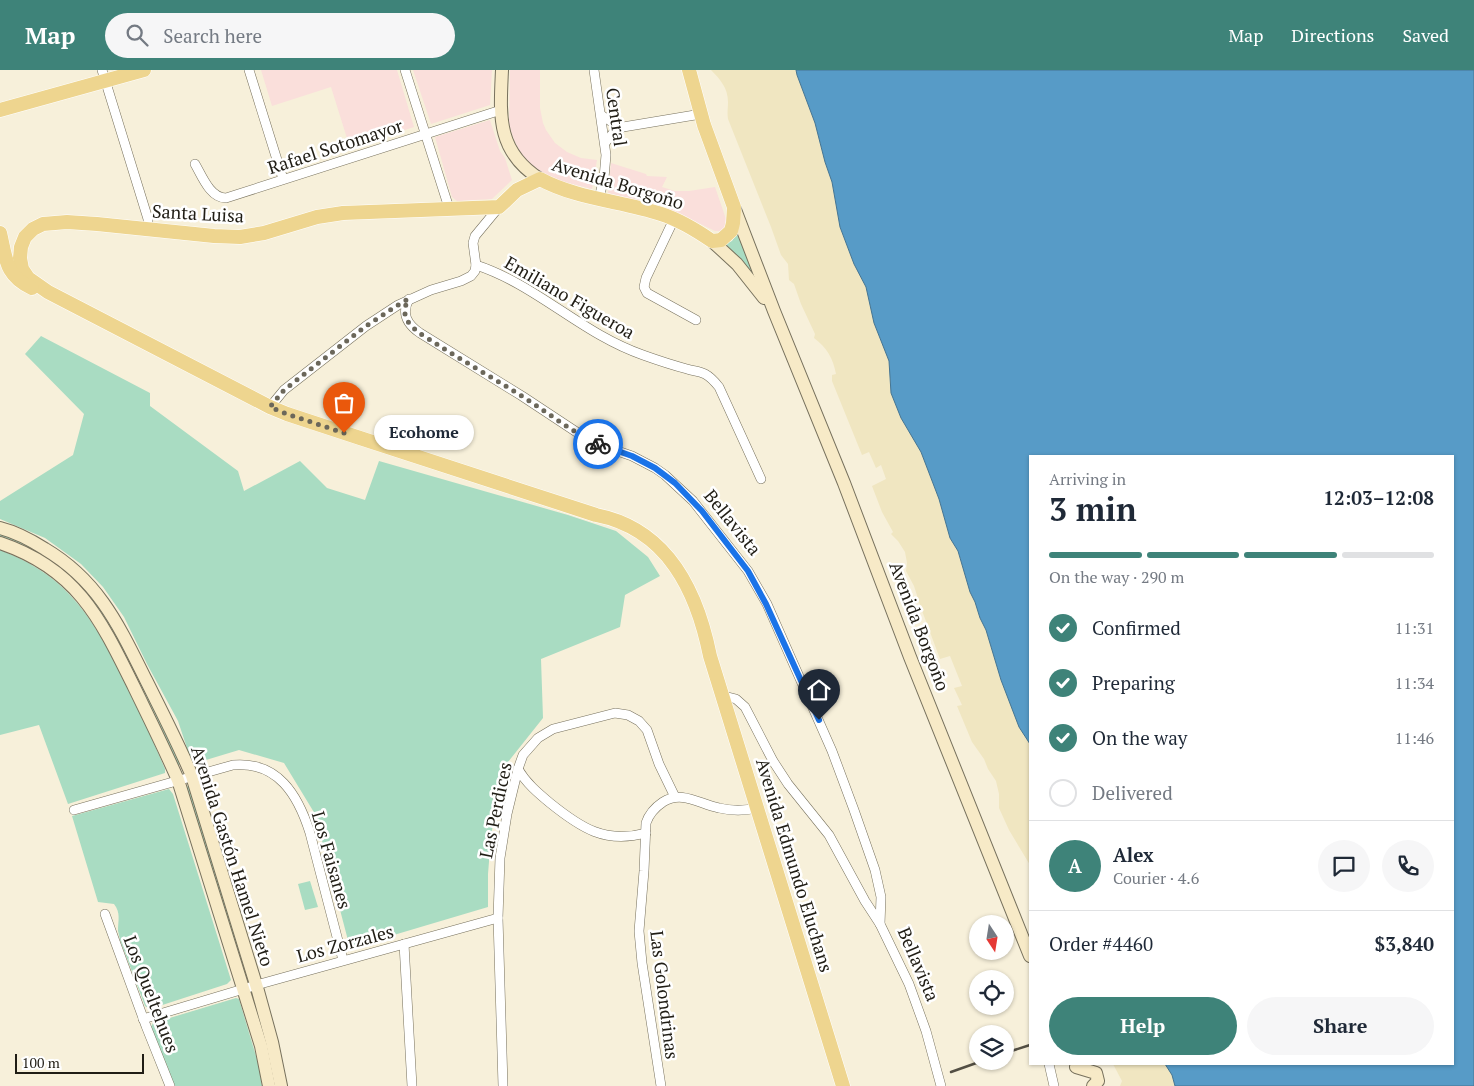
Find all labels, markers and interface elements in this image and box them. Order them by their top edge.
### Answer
search box [105,13,455,58]
text: Map [25,19,75,51]
icon: search [123,21,151,49]
text: Search here [163,23,262,48]
text: Map [1228,23,1263,47]
text: Directions [1291,23,1374,47]
text: Saved [1402,23,1449,47]
street label: Central [601,86,633,148]
street label: Rafael Sotomayor [264,113,406,179]
street label: Avenida Borgoño [549,152,687,214]
street label: Santa Luisa [151,199,245,227]
street label: Emiliano Figueroa [501,250,639,344]
pin [323,382,365,433]
icon: bag [330,389,358,417]
callout: Ecohome [374,416,474,450]
courier [573,419,623,469]
text: Ecohome [389,421,459,443]
icon: bike [584,430,612,458]
text: Arriving in [1049,468,1126,490]
street label: Bellavista [699,484,767,560]
text: 12:03–12:08 [1323,485,1434,510]
text: 3 min [1049,488,1137,530]
street label: Avenida Borgoño [884,558,956,694]
text: On the way · 290 m [1049,566,1184,588]
icon: check [1049,614,1077,642]
text: Confirmed [1092,615,1181,640]
text: 11:31 [1395,617,1434,639]
pin [798,669,840,720]
icon: check [1049,669,1077,697]
text: Preparing [1092,670,1175,695]
text: 11:34 [1395,672,1434,694]
icon: home [805,676,833,704]
icon: check [1049,724,1077,752]
text: On the way [1092,725,1187,750]
text: 11:46 [1395,727,1434,749]
street label: Avenida Gastón Hamel Nieto [186,743,280,969]
street label: Avenida Edmundo Eluchans [751,755,839,975]
street label: Las Perdices [473,760,517,860]
text: Delivered [1092,780,1173,805]
street label: Los Faisanes [307,808,357,912]
button: chat [1318,840,1370,892]
button: phone [1382,840,1434,892]
text: Alex [1113,842,1154,867]
text: A [1068,853,1082,878]
text: Courier · 4.6 [1113,867,1199,889]
north arrow [969,915,1014,960]
map controls [969,915,1014,1070]
street label: Los Zorzales [294,919,396,967]
street label: Bellavista [893,923,945,1005]
street label: Las Golondrinas [645,929,685,1061]
text: Order #4460 [1049,931,1153,956]
text: $3,840 [1375,931,1434,956]
street label: Los Queltehues [119,932,185,1056]
button: locate [969,970,1014,1015]
button: Help [1049,997,1237,1055]
button: Share [1247,997,1434,1055]
button: layers [969,1025,1014,1070]
scale bar [15,1051,144,1074]
text: 100 m [22,1053,60,1072]

